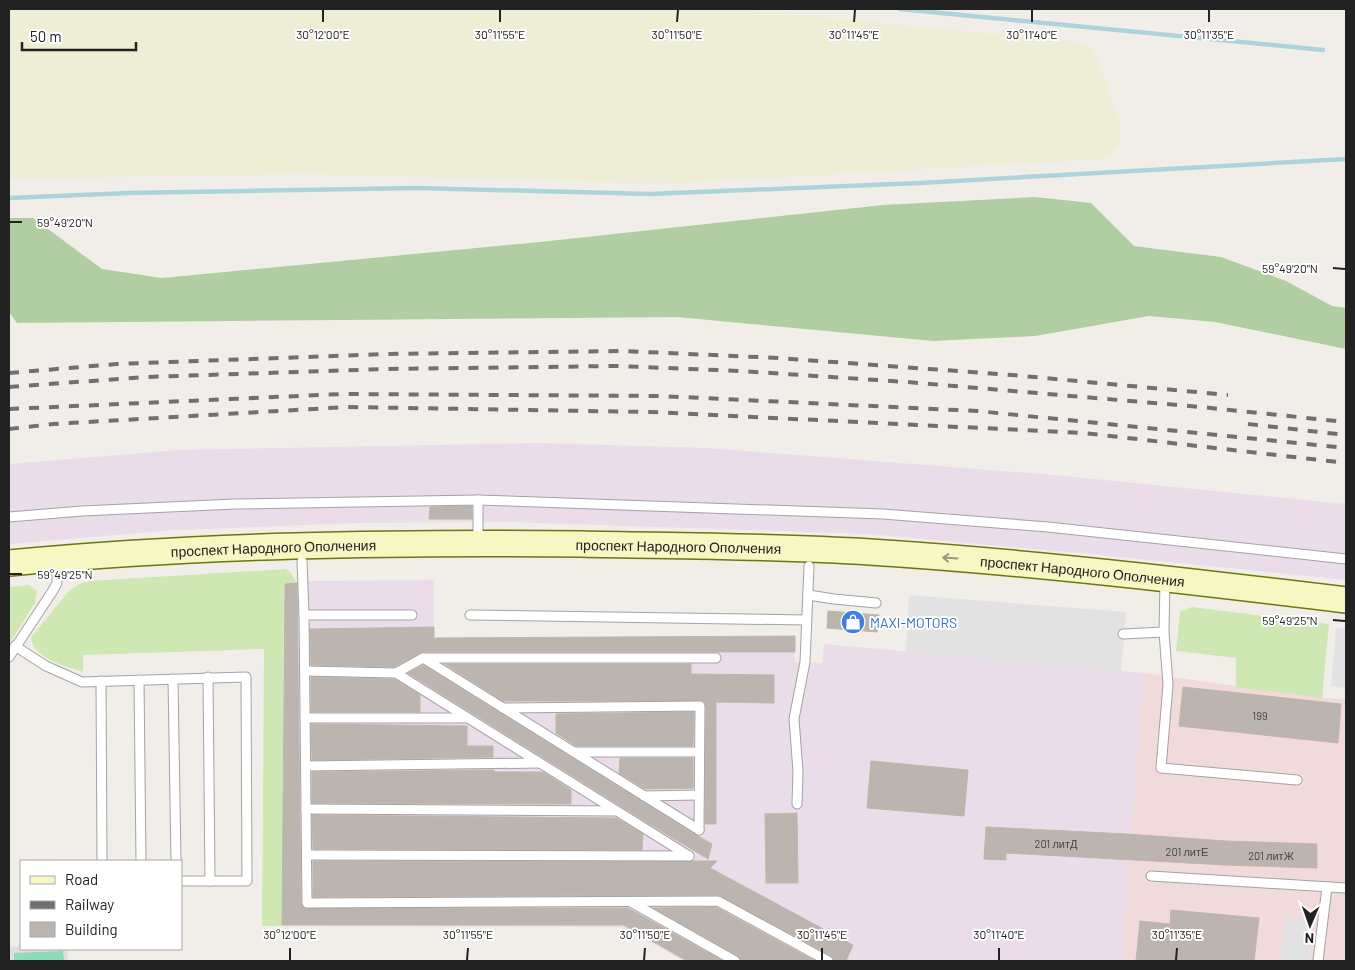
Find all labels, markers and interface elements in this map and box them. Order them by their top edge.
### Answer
scale bar [22,20,136,52]
text: 50 m [30,27,62,45]
text: 30°12'00"E [296,27,350,41]
text: 30°11'55"E [475,27,525,41]
text: 30°11'50"E [652,27,702,41]
text: 30°11'45"E [829,27,879,41]
text: 30°11'40"E [1006,27,1058,41]
text: 30°11'35"E [1184,27,1234,41]
text: 59°49'20"N [37,215,93,229]
text: 59°49'20"N [1262,261,1318,275]
street label: проспект Народного Ополчения [576,535,781,556]
street label: проспект Народного Ополчения [170,536,376,560]
street label: проспект Народного Ополчения [979,552,1186,589]
one-way arrow [942,553,958,563]
text: 59°49'25"N [37,567,93,581]
shop icon: MAXI-MOTORS [840,609,866,635]
text: 59°49'25"N [1262,613,1318,627]
place label: MAXI-MOTORS [870,614,957,631]
house number: 199 [1252,709,1268,722]
house number: 201 литД [1035,837,1078,850]
house number: 201 литЕ [1166,845,1208,858]
house number: 201 литЖ [1248,849,1294,862]
legend [20,860,182,950]
text: Road [65,870,98,888]
text: Railway [65,895,114,913]
north arrow [1285,900,1335,950]
text: Building [65,920,118,938]
text: 30°12'00"E [263,927,317,941]
text: 30°11'55"E [443,927,493,941]
text: 30°11'50"E [620,927,670,941]
text: 30°11'45"E [797,927,847,941]
text: 30°11'40"E [973,927,1025,941]
text: 30°11'35"E [1152,927,1202,941]
text: N [1305,930,1314,947]

